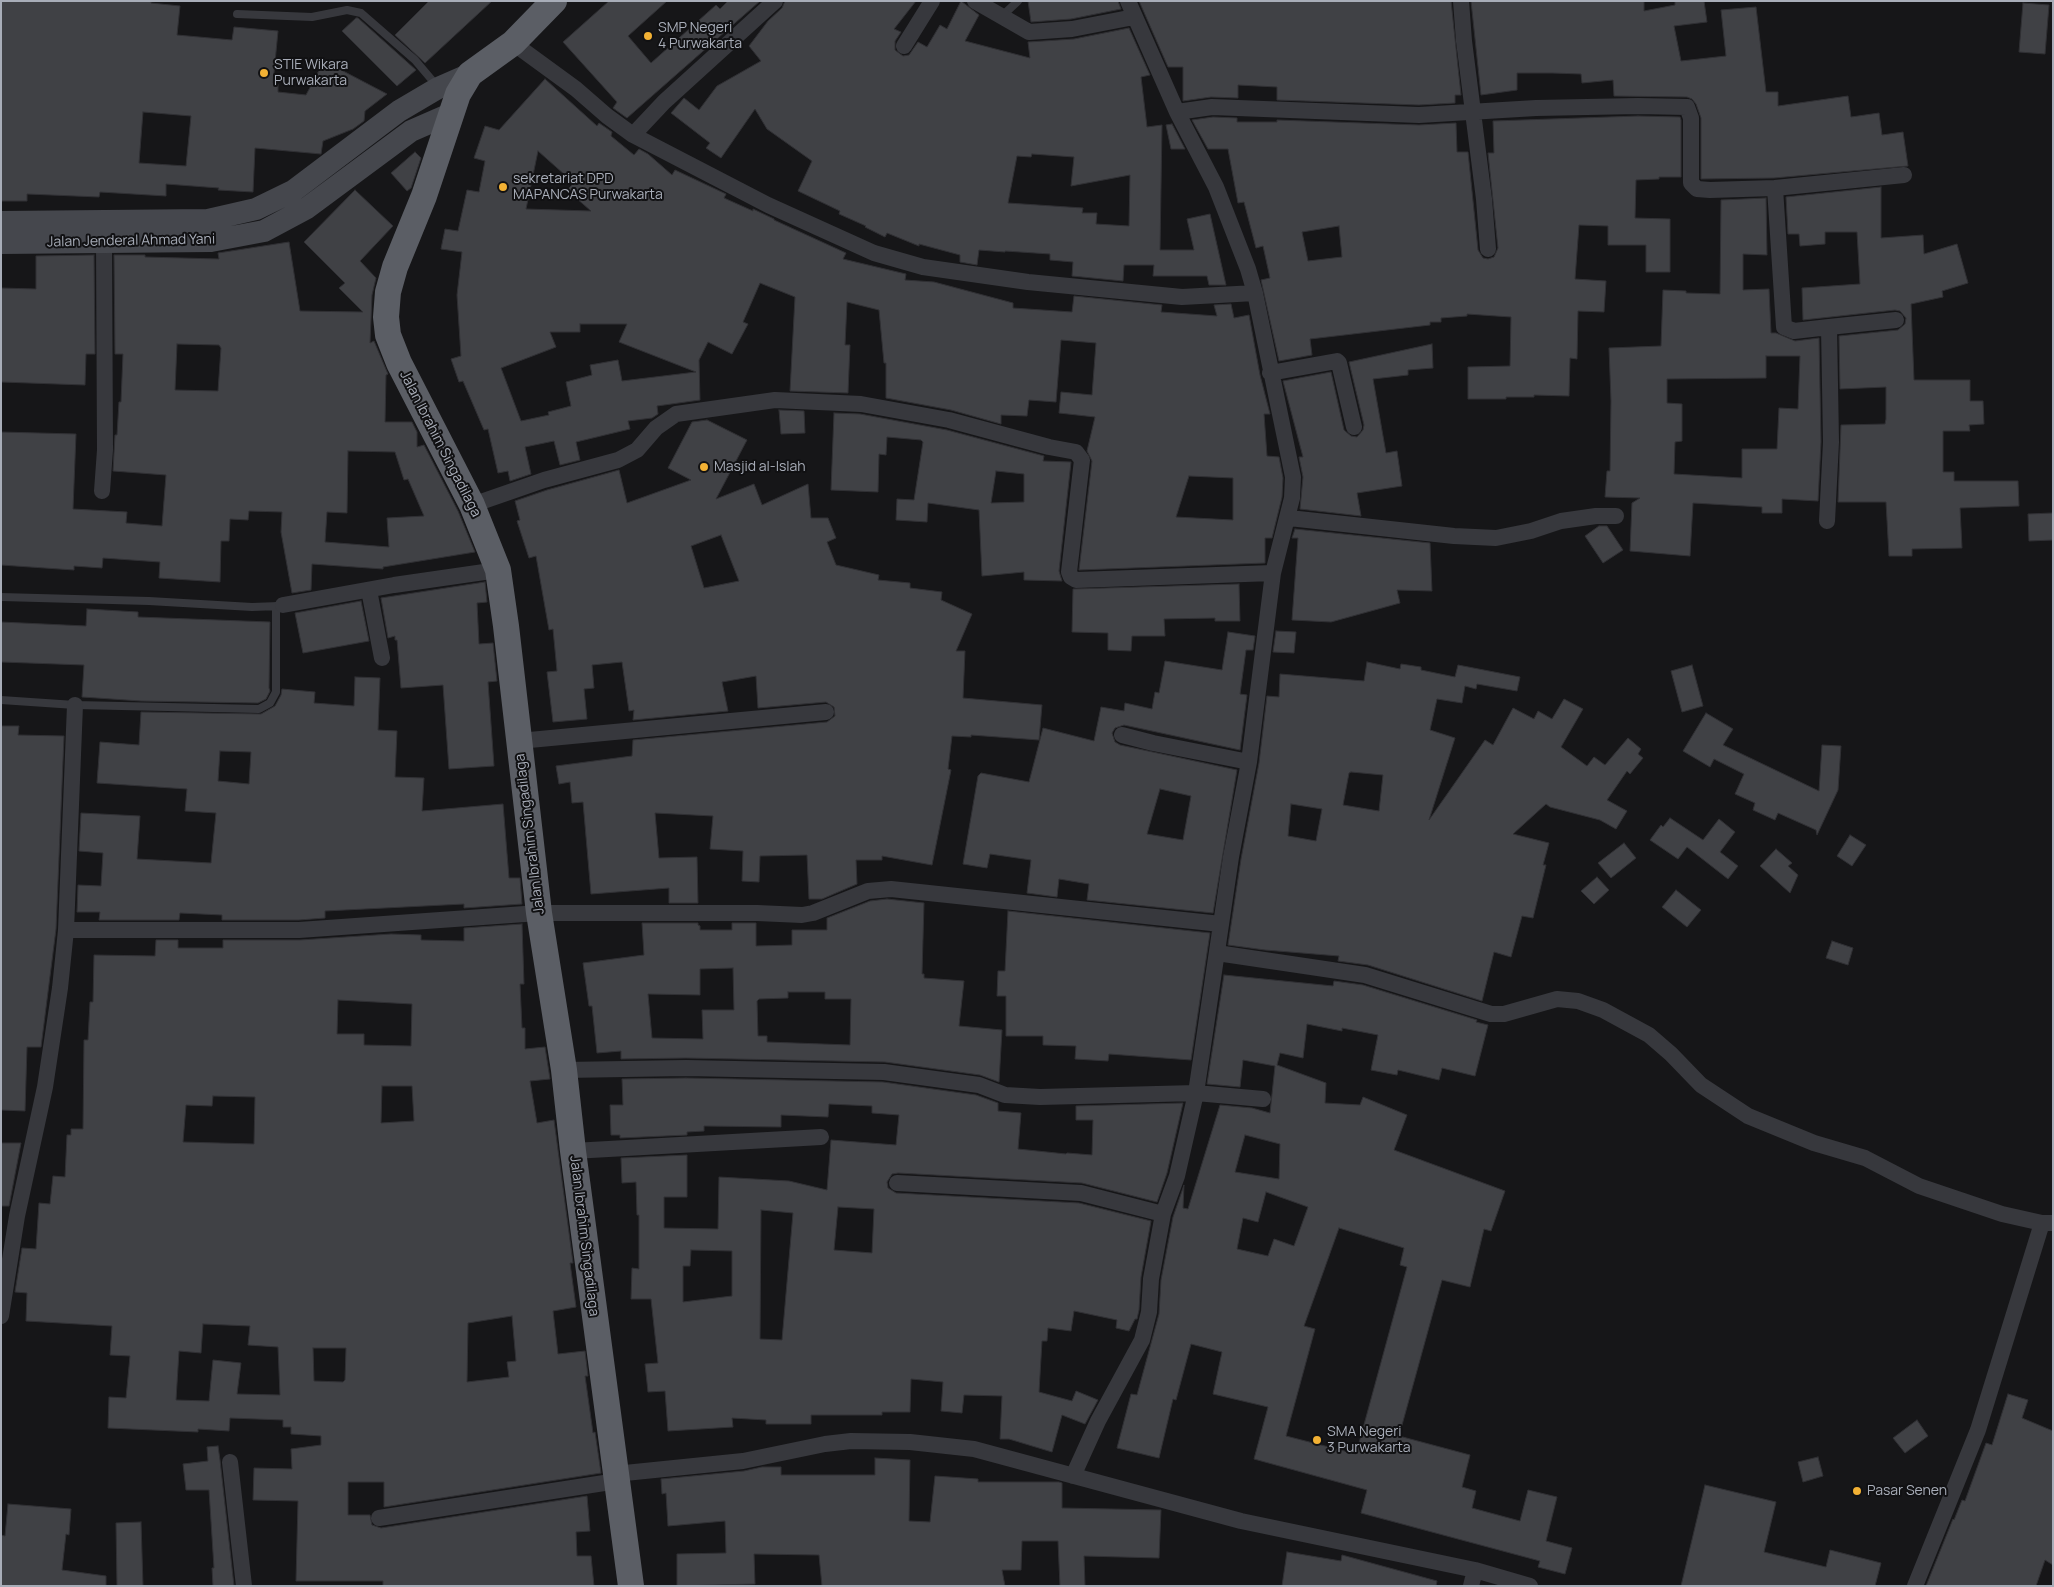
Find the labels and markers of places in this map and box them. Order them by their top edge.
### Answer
place label: SMP Negeri 4 Purwakarta [658,20,742,52]
marker: SMP Negeri 4 Purwakarta [642,30,654,42]
place label: STIE Wikara Purwakarta [274,57,348,90]
marker: STIE Wikara Purwakarta [258,67,270,79]
place label: sekretariat DPD MAPANCAS Purwakarta [513,171,663,203]
marker: sekretariat DPD MAPANCAS Purwakarta [497,181,509,193]
place label: Masjid al-Islah [714,459,806,475]
marker: Masjid al-Islah [698,461,710,473]
place label: SMA Negeri 3 Purwakarta [1327,1424,1411,1456]
marker: SMA Negeri 3 Purwakarta [1311,1434,1323,1446]
place label: Pasar Senen [1867,1483,1947,1499]
marker: Pasar Senen [1851,1485,1863,1497]

